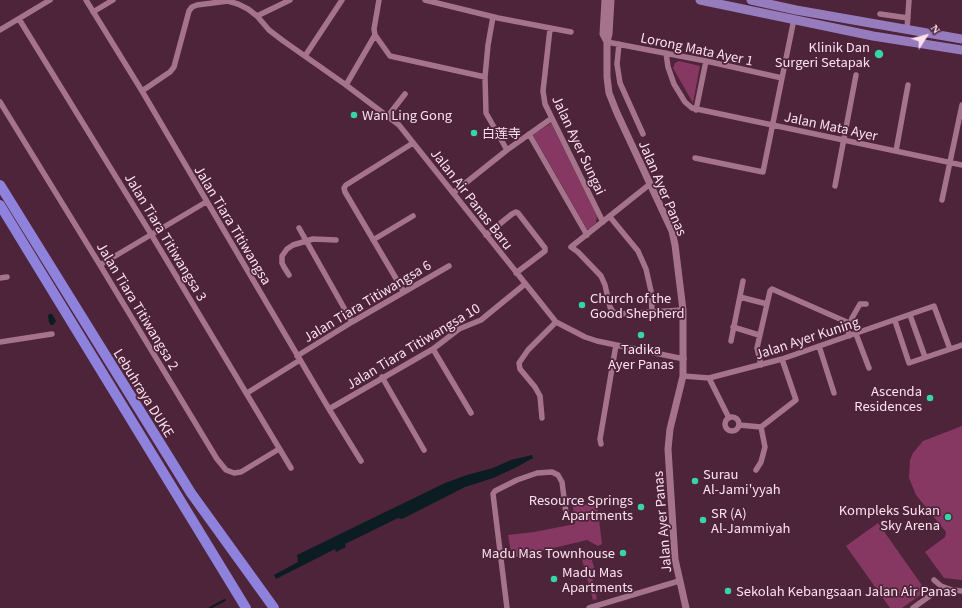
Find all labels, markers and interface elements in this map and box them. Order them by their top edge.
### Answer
north arrow [906,16,946,56]
text: N [929,22,943,36]
street label: Lorong Mata Ayer 1 [639,29,755,69]
place label: Klinik Dan Surgeri Setapak [775,39,870,70]
marker: Klinik Dan Surgeri Setapak [873,48,885,60]
street label: Jalan Ayer Sungai [549,93,609,197]
place label: Wan Ling Gong [362,107,452,123]
street label: Jalan Mata Ayer [783,108,879,144]
marker: Wan Ling Gong [349,110,359,120]
place label: 白莲寺 [482,125,521,141]
marker: 白莲寺 [469,128,479,138]
street label: Jalan Ayer Panas [636,138,690,238]
street label: Jalan Air Panas Baru [428,146,516,252]
street label: Jalan Tiara Titiwangsa [191,163,275,287]
street label: Jalan Tiara Titiwangsa 3 [122,170,210,304]
street label: Jalan Tiara Titiwangsa 2 [94,239,182,373]
street label: Jalan Tiara Titiwangsa 6 [300,257,434,345]
place label: Church of the Good Shepherd [590,290,685,321]
street label: Jalan Tiara Titiwangsa 10 [343,300,483,392]
marker: Church of the Good Shepherd [577,300,587,310]
street label: Jalan Ayer Kuning [753,314,861,362]
marker: Tadika Ayer Panas [636,330,646,340]
place label: Tadika Ayer Panas [608,341,674,372]
street label: Lebuhraya DUKE [111,346,177,440]
place label: Ascenda Residences [854,383,922,414]
marker: Ascenda Residences [925,393,935,403]
place label: Surau Al-Jami'yyah [703,466,781,497]
street label: Jalan Ayer Panas [650,471,674,573]
marker: Surau Al-Jami'yyah [690,476,700,486]
place label: Resource Springs Apartments [529,492,633,523]
marker: Resource Springs Apartments [636,502,646,512]
place label: Kompleks Sukan Sky Arena [839,502,940,533]
place label: SR (A) Al-Jammiyah [711,505,790,536]
marker: Kompleks Sukan Sky Arena [943,512,953,522]
marker: SR (A) Al-Jammiyah [698,515,708,525]
place label: Madu Mas Townhouse [482,545,615,561]
marker: Madu Mas Townhouse [618,548,628,558]
place label: Madu Mas Apartments [562,564,633,595]
marker: Madu Mas Apartments [549,574,559,584]
place label: Sekolah Kebangsaan Jalan Air Panas [736,583,957,599]
marker: Sekolah Kebangsaan Jalan Air Panas [723,586,733,596]

